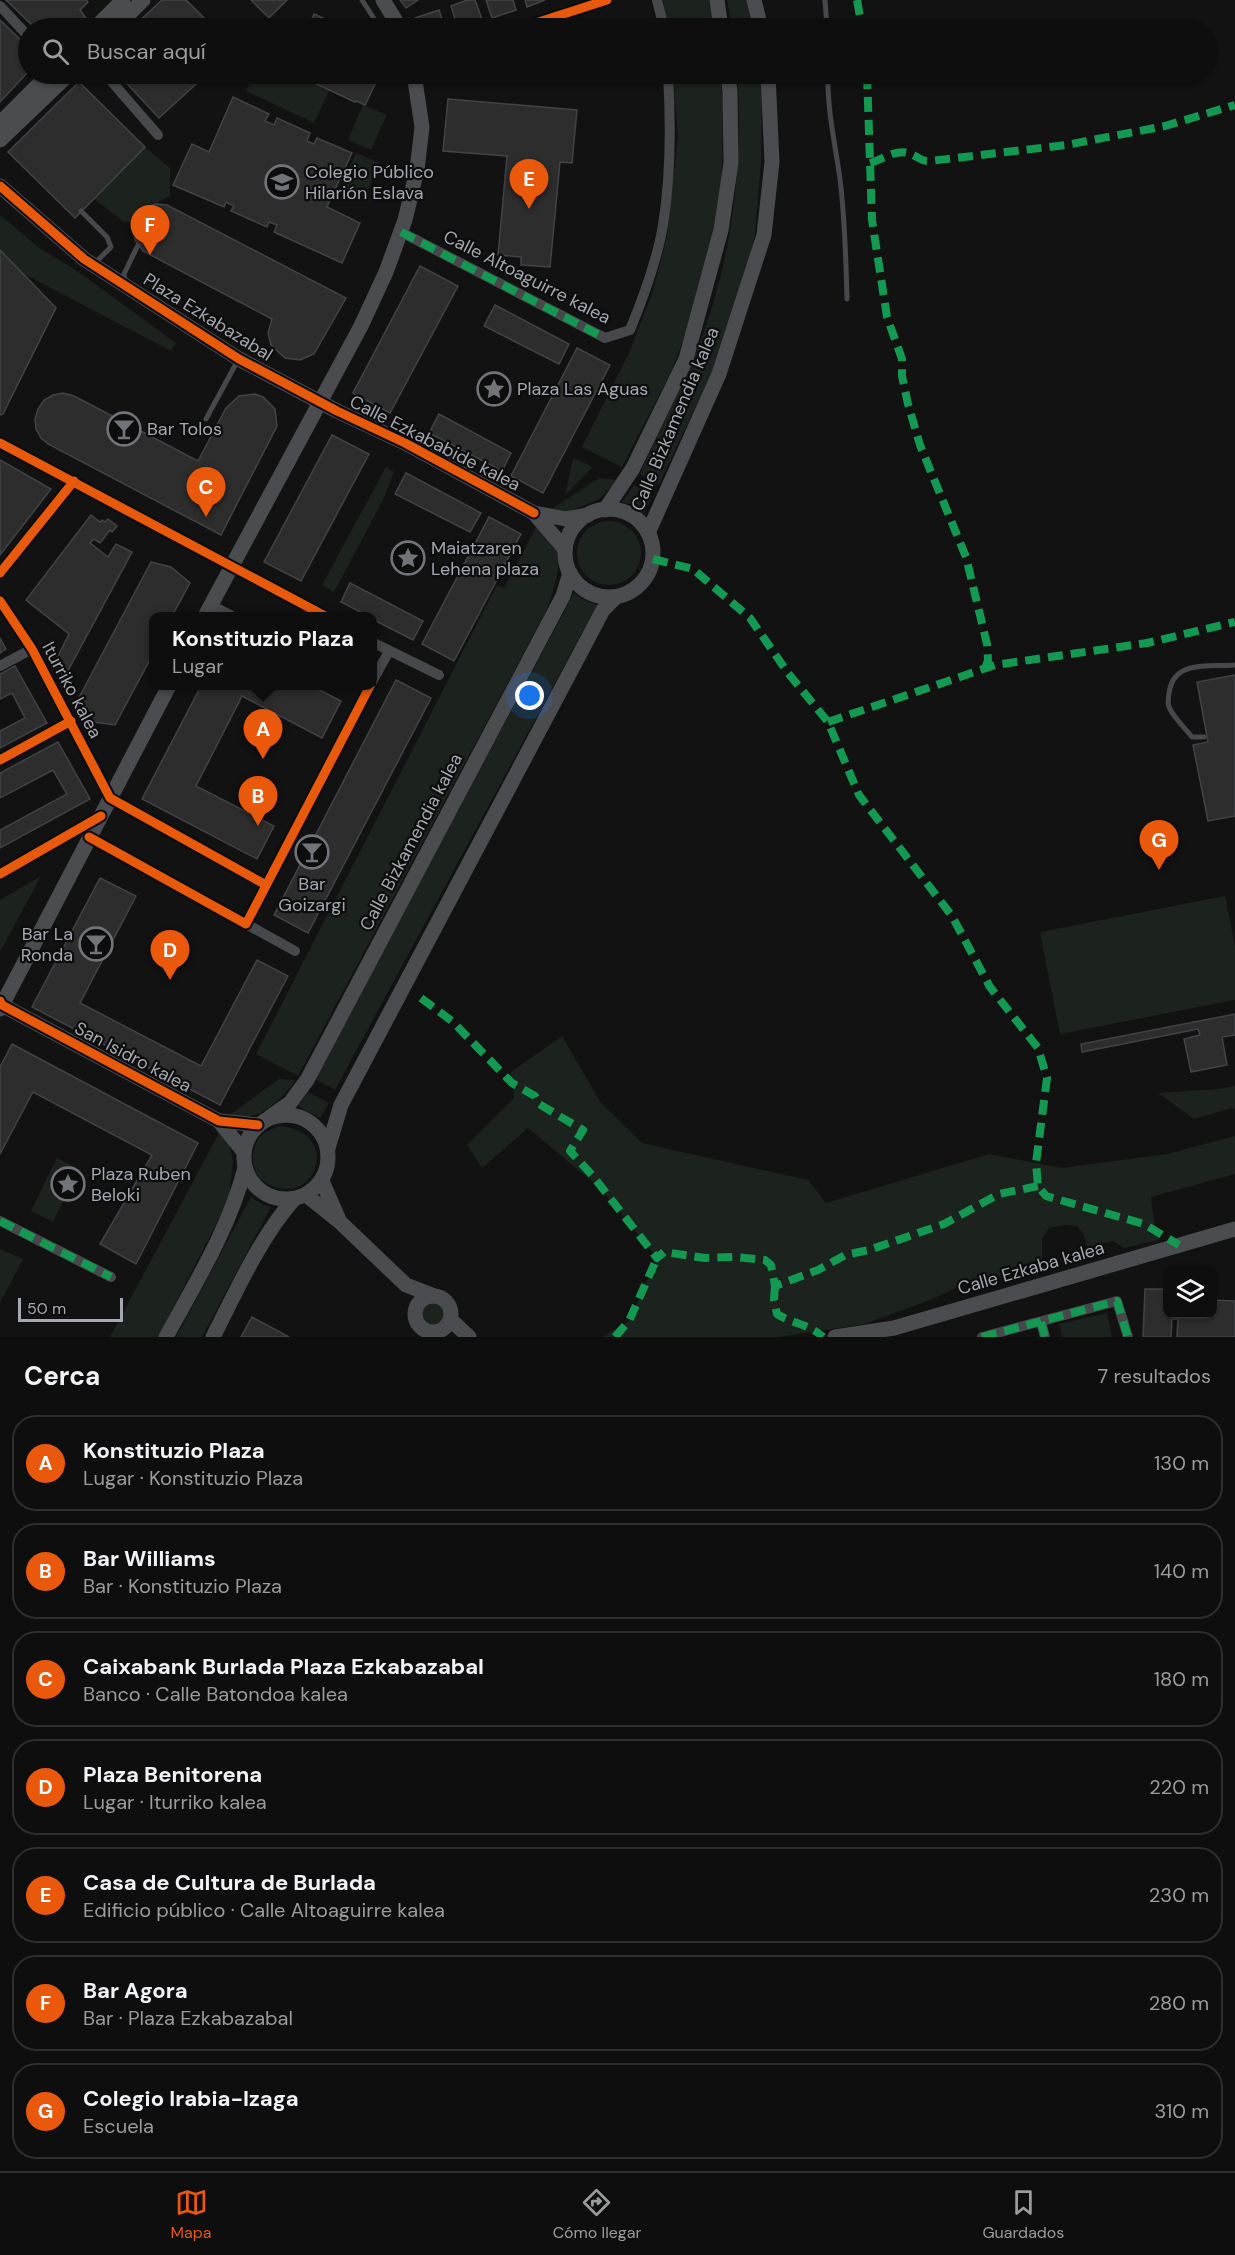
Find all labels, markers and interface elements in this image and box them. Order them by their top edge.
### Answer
search box [18,18,1217,84]
icon: search [39,35,72,68]
text: Buscar aquí [87,37,206,66]
place label: Colegio Público Hilarión Eslava [305,160,434,205]
pin: E [510,160,548,209]
school or university icon: Colegio Público Hilarión Eslava [264,164,300,200]
pin: F [130,206,170,255]
street label: Calle Altoaguirre kalea [439,224,615,330]
street label: Plaza Ezkabazabal [139,267,277,367]
street label: Calle Bizkamendia kalea [625,323,725,515]
place icon: Plaza Las Aguas [476,371,512,407]
place label: Plaza Las Aguas [517,377,648,401]
street label: Calle Ezkababide kalea [345,389,525,497]
bar icon: Bar Tolos [106,411,142,447]
place label: Bar Tolos [147,417,222,441]
pin: C [186,468,226,517]
place label: Maiatzaren Lehena plaza [431,536,539,581]
place icon: Maiatzaren Lehena plaza [390,540,426,576]
popup [149,612,377,690]
text: Konstituzio Plaza [172,624,354,653]
street label: Iturriko kalea [37,638,107,742]
text: Lugar [172,653,224,679]
your location [515,681,544,710]
pin: A [244,710,282,759]
street label: Calle Bizkamendia kalea [354,749,468,935]
pin: B [238,776,278,826]
pin: G [1140,820,1178,870]
bar icon: Bar Goizargi [294,834,330,870]
place label: Bar Goizargi [278,872,346,917]
place label: Bar La Ronda [21,922,73,967]
bar icon: Bar La Ronda [78,926,114,962]
pin: D [150,930,190,980]
street label: San Isidro kalea [70,1016,196,1098]
place label: Plaza Ruben Beloki [91,1162,191,1207]
place icon: Plaza Ruben Beloki [50,1166,86,1202]
street label: Calle Ezkaba kalea [955,1236,1107,1300]
map controls [1163,1265,1217,1319]
button: layers [1163,1265,1217,1319]
scale bar [18,1295,123,1322]
text: 50 m [27,1298,66,1319]
text: Cerca [24,1359,100,1393]
text: 7 resultados [1098,1363,1211,1389]
text: Konstituzio Plaza [83,1436,265,1465]
text: A [38,1450,53,1476]
text: 130 m [1154,1450,1209,1476]
text: Lugar · Konstituzio Plaza [83,1465,303,1491]
text: Bar Williams [83,1544,216,1573]
text: B [39,1558,52,1584]
text: 140 m [1154,1558,1209,1584]
text: Bar · Konstituzio Plaza [83,1573,282,1599]
text: Caixabank Burlada Plaza Ezkabazabal [83,1652,484,1681]
text: C [38,1666,53,1692]
text: 180 m [1154,1666,1209,1692]
text: Banco · Calle Batondoa kalea [83,1681,348,1707]
text: Plaza Benitorena [83,1760,262,1789]
text: D [38,1774,53,1800]
text: 220 m [1149,1774,1209,1800]
text: Lugar · Iturriko kalea [83,1789,267,1815]
text: Casa de Cultura de Burlada [83,1868,376,1897]
text: E [40,1882,51,1908]
text: 230 m [1149,1882,1209,1908]
text: Edificio público · Calle Altoaguirre kalea [83,1897,445,1923]
text: Bar Agora [83,1976,188,2005]
text: F [40,1990,51,2016]
text: 280 m [1149,1990,1209,2016]
text: Bar · Plaza Ezkabazabal [83,2005,293,2031]
text: Colegio Irabia-Izaga [83,2084,299,2113]
text: G [38,2098,53,2124]
text: 310 m [1154,2098,1209,2124]
text: Escuela [83,2113,154,2139]
tab: Mapa [171,2186,211,2243]
tab: Cómo llegar [553,2186,641,2243]
tab: Guardados [982,2186,1064,2243]

